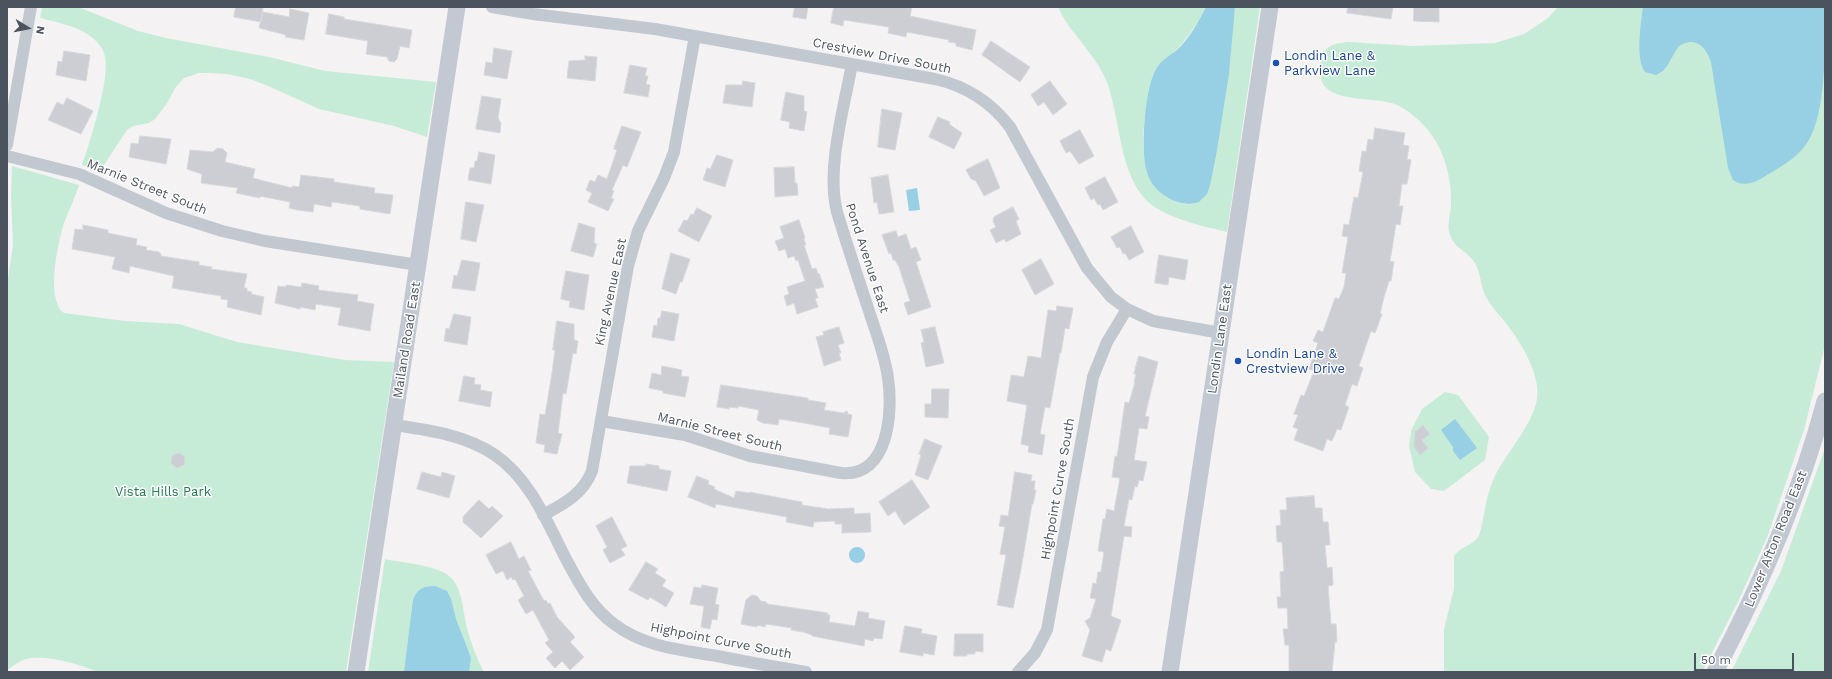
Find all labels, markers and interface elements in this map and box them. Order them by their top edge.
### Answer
north arrow [8,8,48,48]
text: N [33,25,47,35]
street label: Crestview Drive South [811,35,953,77]
place label: Londin Lane & Parkview Lane [1284,48,1376,79]
marker: Londin Lane & Parkview Lane [1271,58,1281,68]
street label: Marnie Street South [85,156,209,218]
street label: Pond Avenue East [842,201,892,315]
street label: King Avenue East [592,237,630,347]
street label: Mailand Road East [390,281,424,399]
street label: Londin Lane East [1205,283,1235,395]
place label: Londin Lane & Crestview Drive [1246,346,1345,377]
marker: Londin Lane & Crestview Drive [1233,356,1243,366]
street label: Marnie Street South [656,409,784,455]
street label: Highpoint Curve South [1038,417,1078,561]
street label: Lower Afton Road East [1741,469,1811,609]
park label: Vista Hills Park [115,484,211,500]
street label: Highpoint Curve South [649,620,793,662]
scale bar [1696,645,1796,671]
text: 50 m [1701,653,1731,667]

